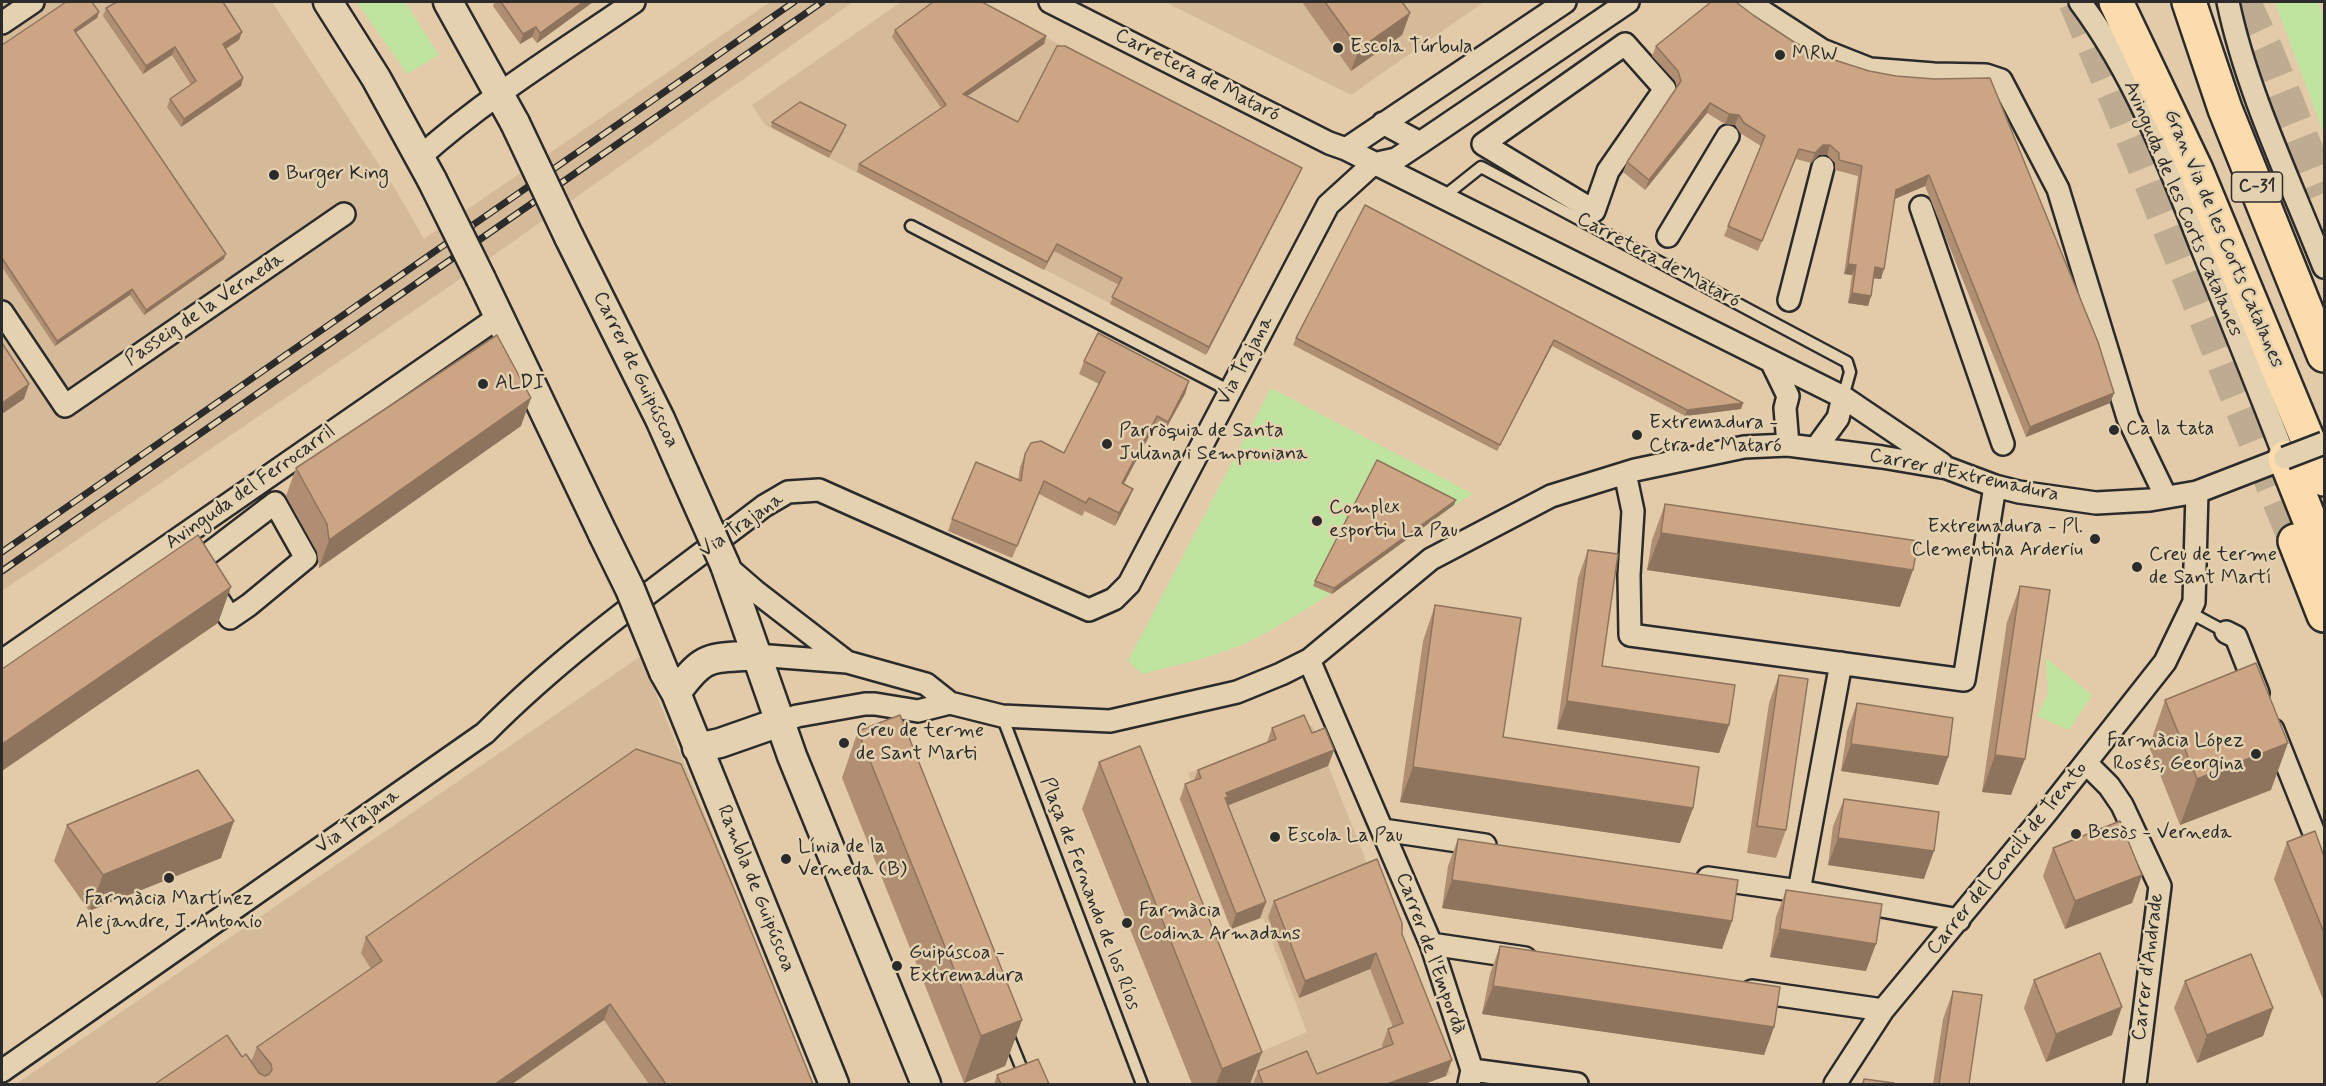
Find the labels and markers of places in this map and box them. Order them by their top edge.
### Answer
place label: Escola Túrbula [1350,36,1473,60]
marker: Escola Túrbula [1331,41,1345,55]
place label: MRW [1792,43,1838,67]
marker: MRW [1773,48,1787,62]
place label: Burger King [286,163,389,187]
marker: Burger King [267,168,281,182]
place label: ALDI [495,372,545,396]
marker: ALDI [476,377,490,391]
place label: Extremadura - Ctra de Mataró [1649,412,1782,459]
place label: Ca la tata [2126,418,2214,442]
place label: Parròquia de Santa Juliana i Semproniana [1119,420,1308,467]
marker: Ca la tata [2107,423,2121,437]
marker: Extremadura - Ctra de Mataró [1630,428,1644,442]
marker: Parròquia de Santa Juliana i Semproniana [1100,437,1114,451]
place label: Complex esportiu La Pau [1329,497,1458,544]
marker: Complex esportiu La Pau [1310,514,1324,528]
place label: Extremadura - Pl. Clementina Arderiu [1911,516,2083,563]
marker: Extremadura - Pl. Clementina Arderiu [2088,532,2102,546]
place label: Creu de terme de Sant Martí [2149,544,2277,591]
marker: Creu de terme de Sant Martí [2130,560,2144,574]
place label: Creu de terme de Sant Marti [856,720,984,767]
place label: Farmàcia López Rosés, Georgina [2107,730,2244,777]
marker: Creu de terme de Sant Marti [837,736,851,750]
marker: Farmàcia López Rosés, Georgina [2249,747,2263,761]
place label: Besòs - Verneda [2088,822,2232,846]
place label: Escola La Pau [1287,825,1403,849]
marker: Besòs - Verneda [2069,827,2083,841]
marker: Escola La Pau [1268,830,1282,844]
place label: Línia de la Verneda (B) [798,836,907,883]
marker: Línia de la Verneda (B) [779,852,793,866]
marker: Farmàcia Martínez Alejandre, J. Antonio [162,871,176,885]
place label: Farmàcia Martínez Alejandre, J. Antonio [76,888,262,935]
place label: Farmàcia Codina Armadans [1139,900,1301,947]
marker: Farmàcia Codina Armadans [1120,916,1134,930]
place label: Guipúscoa - Extremadura [909,942,1024,989]
marker: Guipúscoa - Extremadura [890,959,904,973]

